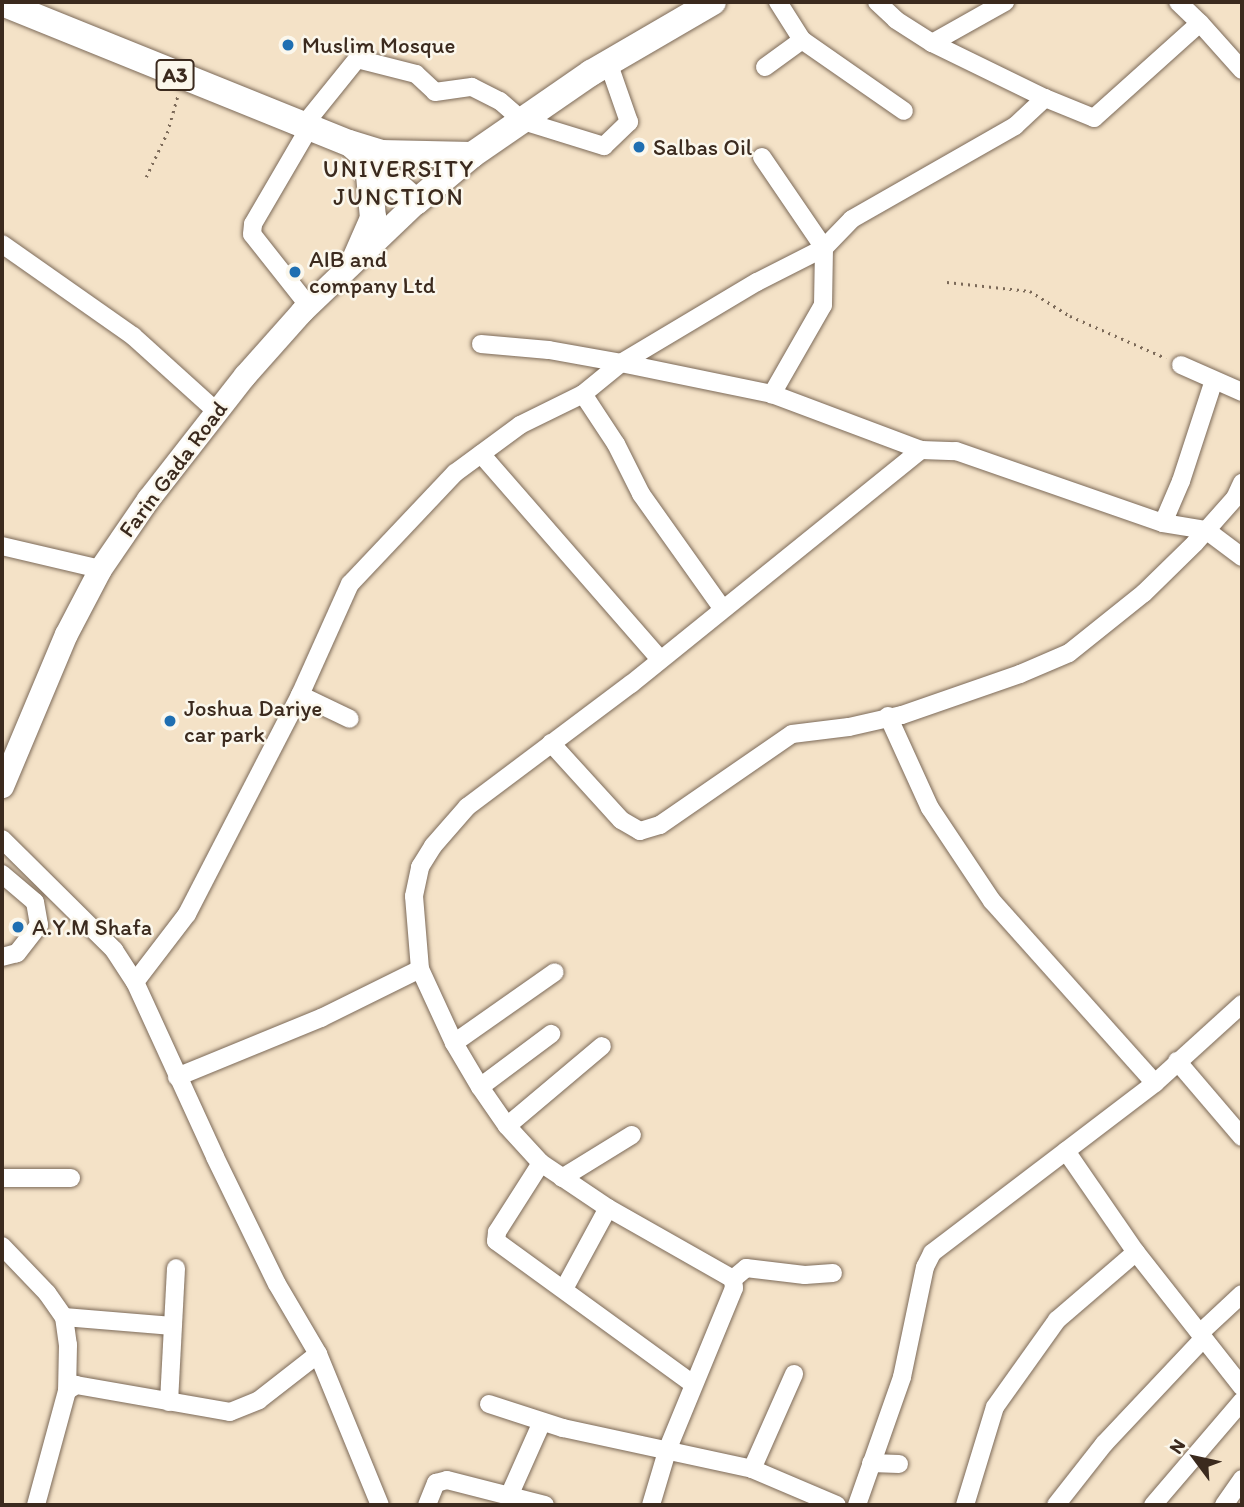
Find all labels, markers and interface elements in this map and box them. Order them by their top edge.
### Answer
place label: Muslim Mosque [302,31,455,59]
marker: Muslim Mosque [280,37,296,53]
road number: A3 [154,57,196,92]
place label: Salbas Oil [653,133,752,161]
marker: Salbas Oil [631,139,647,155]
district label: UNIVERSITY JUNCTION [325,155,473,211]
place label: AIB and company Ltd [309,245,435,299]
marker: AIB and company Ltd [287,264,303,280]
street label: Farin Gada Road [113,396,233,542]
place label: Joshua Dariye car park [184,694,322,748]
marker: Joshua Dariye car park [162,713,178,729]
place label: A.Y.M Shafa [32,913,152,941]
marker: A.Y.M Shafa [10,919,26,935]
north arrow [1160,1423,1230,1493]
text: N [1164,1435,1190,1458]

